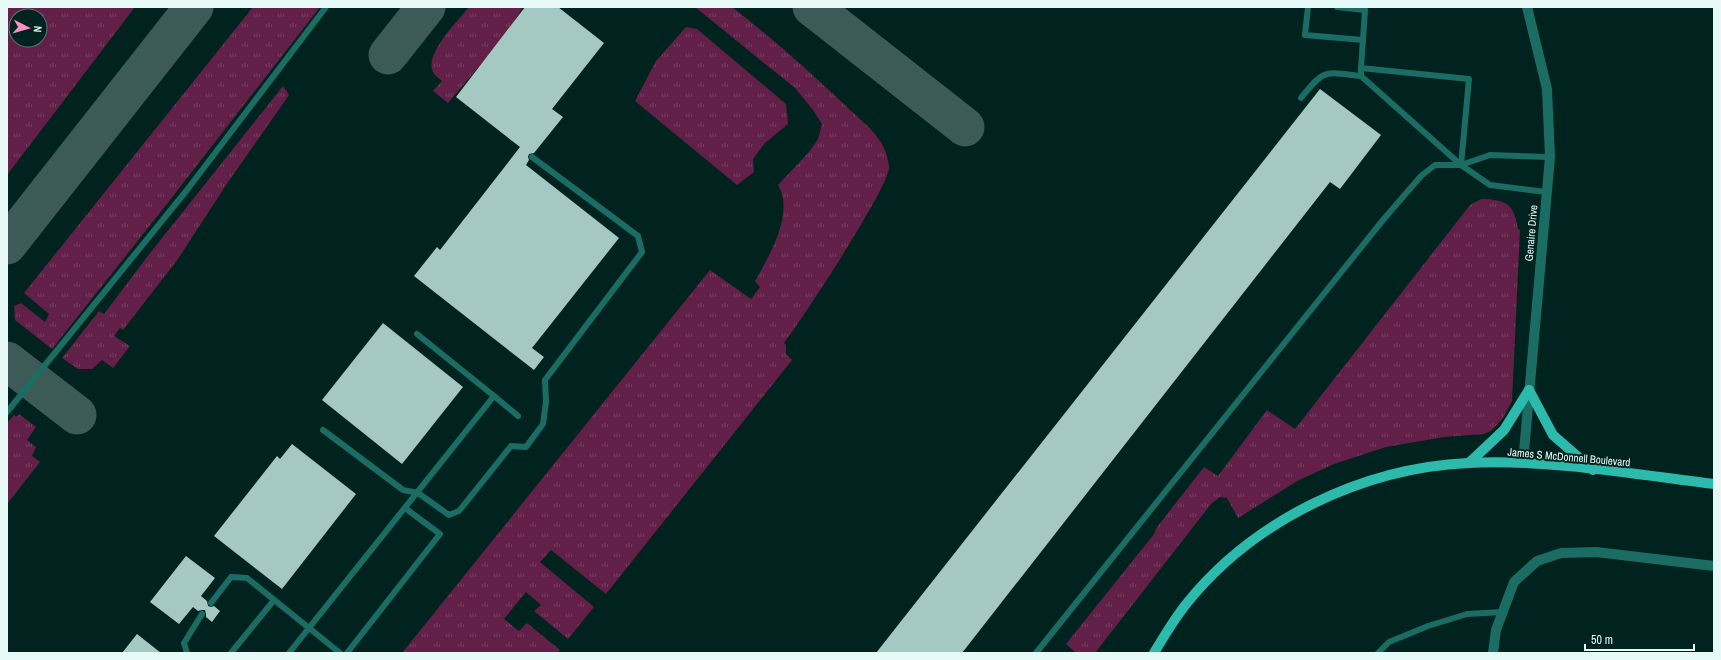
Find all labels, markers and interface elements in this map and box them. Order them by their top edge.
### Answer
north arrow [8,8,48,48]
text: N [31,25,45,33]
street label: Genaire Drive [1522,204,1540,262]
street label: James S McDonnell Boulevard [1507,445,1631,469]
scale bar [1585,626,1694,652]
text: 50 m [1591,632,1613,648]

